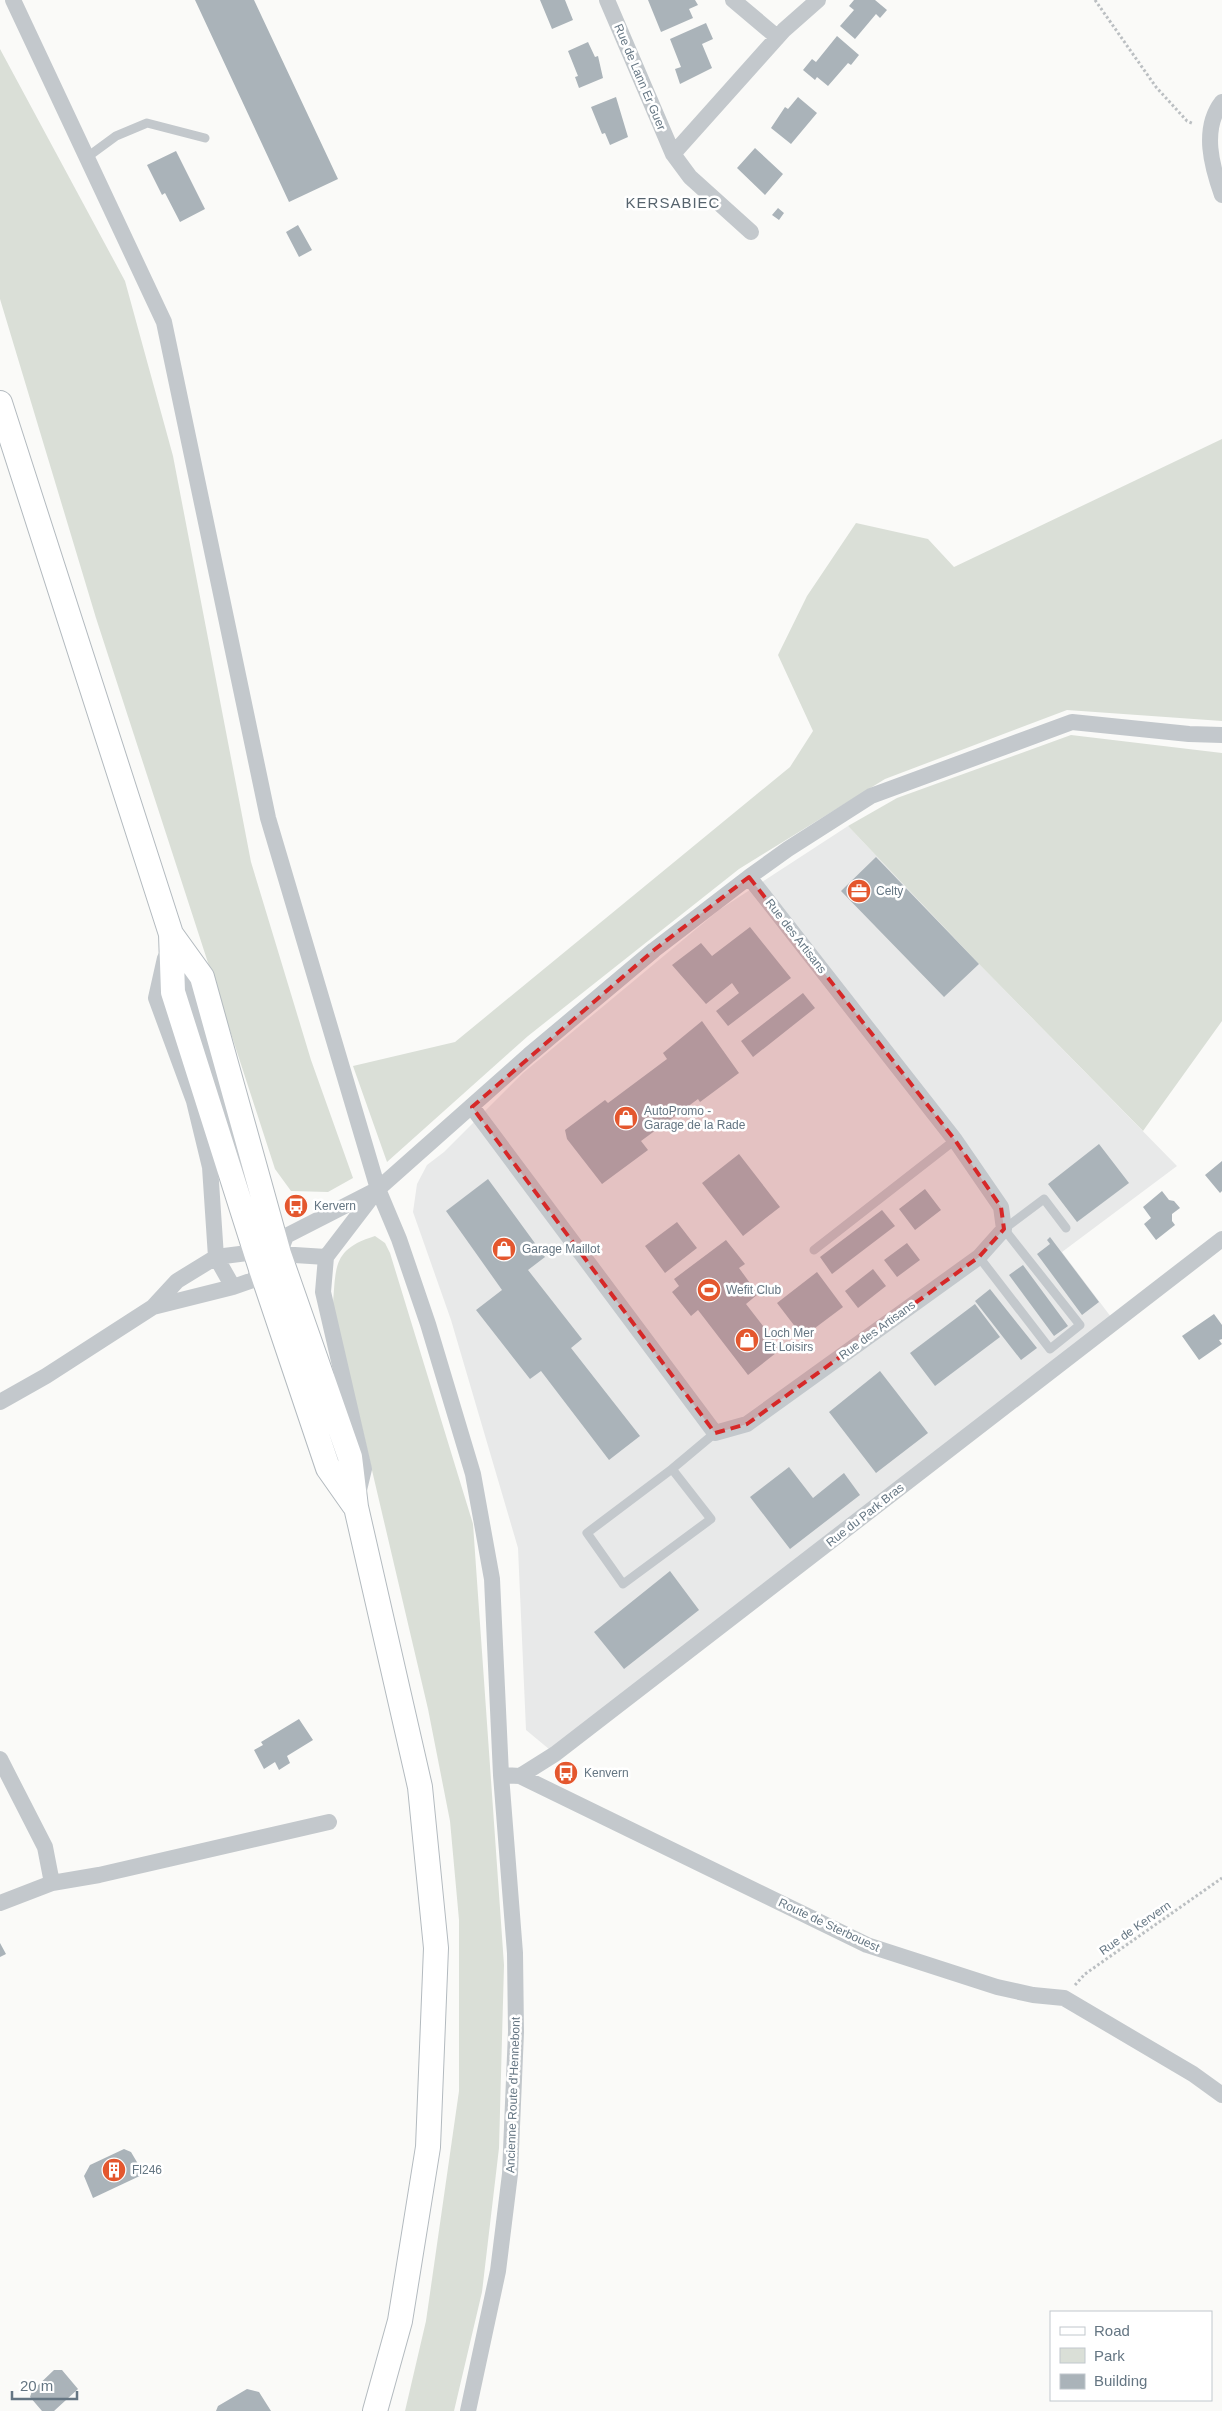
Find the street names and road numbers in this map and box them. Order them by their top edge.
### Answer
street label: Rue de Lann Er Guer [611,22,669,132]
street label: Rue des Artisans [763,896,829,976]
street label: Rue des Artisans [836,1298,918,1362]
street label: Rue du Park Bras [823,1480,907,1550]
street label: Route de Sterbouest [776,1895,882,1955]
street label: Rue de Kervern [1097,1898,1173,1958]
street label: Ancienne Route d'Hennebont [503,2016,523,2173]

